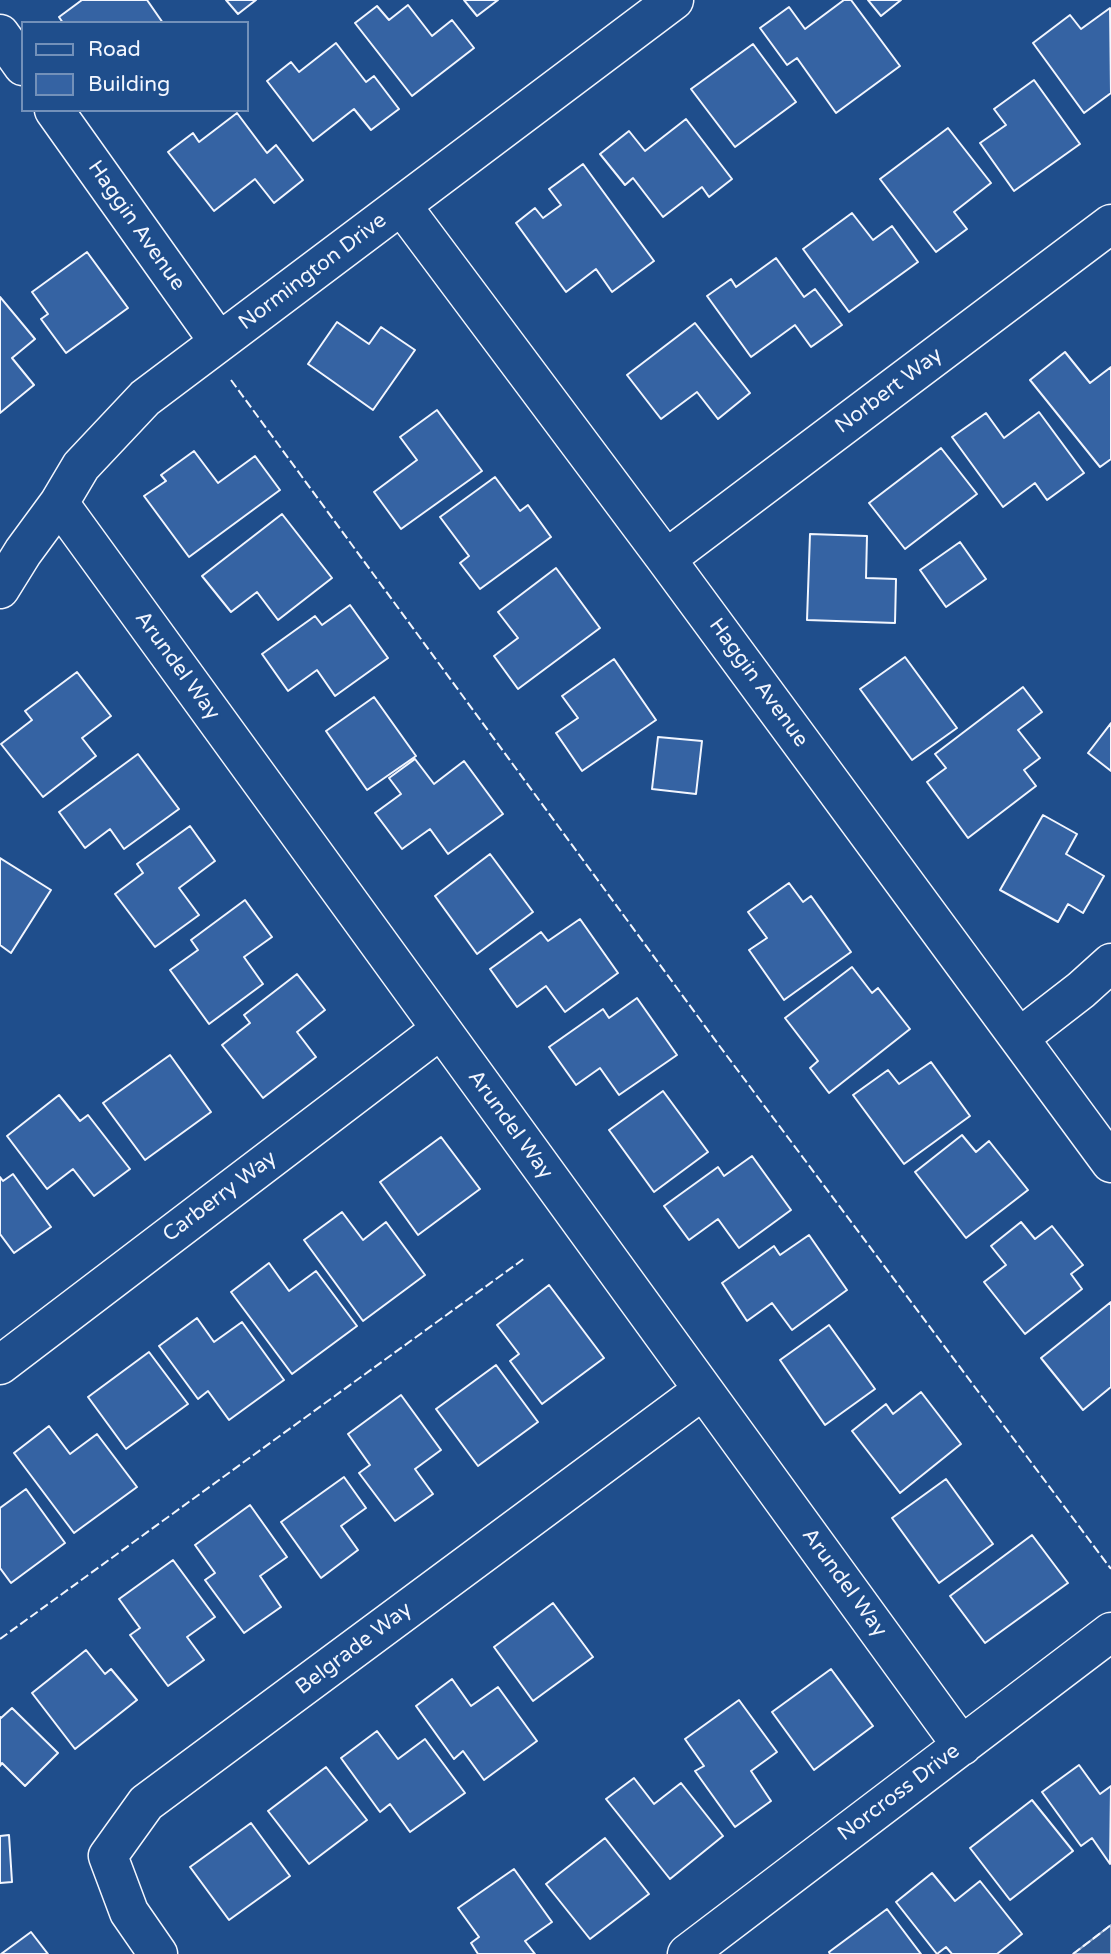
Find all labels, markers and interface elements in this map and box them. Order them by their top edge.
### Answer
legend [21,21,248,112]
text: Road [88,37,141,62]
text: Building [88,72,170,97]
street label: Haggin Avenue [82,156,190,296]
street label: Normington Drive [234,208,392,336]
street label: Norbert Way [831,343,947,439]
street label: Arundel Way [129,607,225,725]
street label: Haggin Avenue [703,614,813,752]
street label: Arundel Way [462,1066,558,1184]
street label: Carberry Way [158,1146,282,1248]
street label: Arundel Way [796,1524,892,1642]
street label: Belgrade Way [291,1597,417,1701]
street label: Norcross Drive [833,1739,965,1847]

